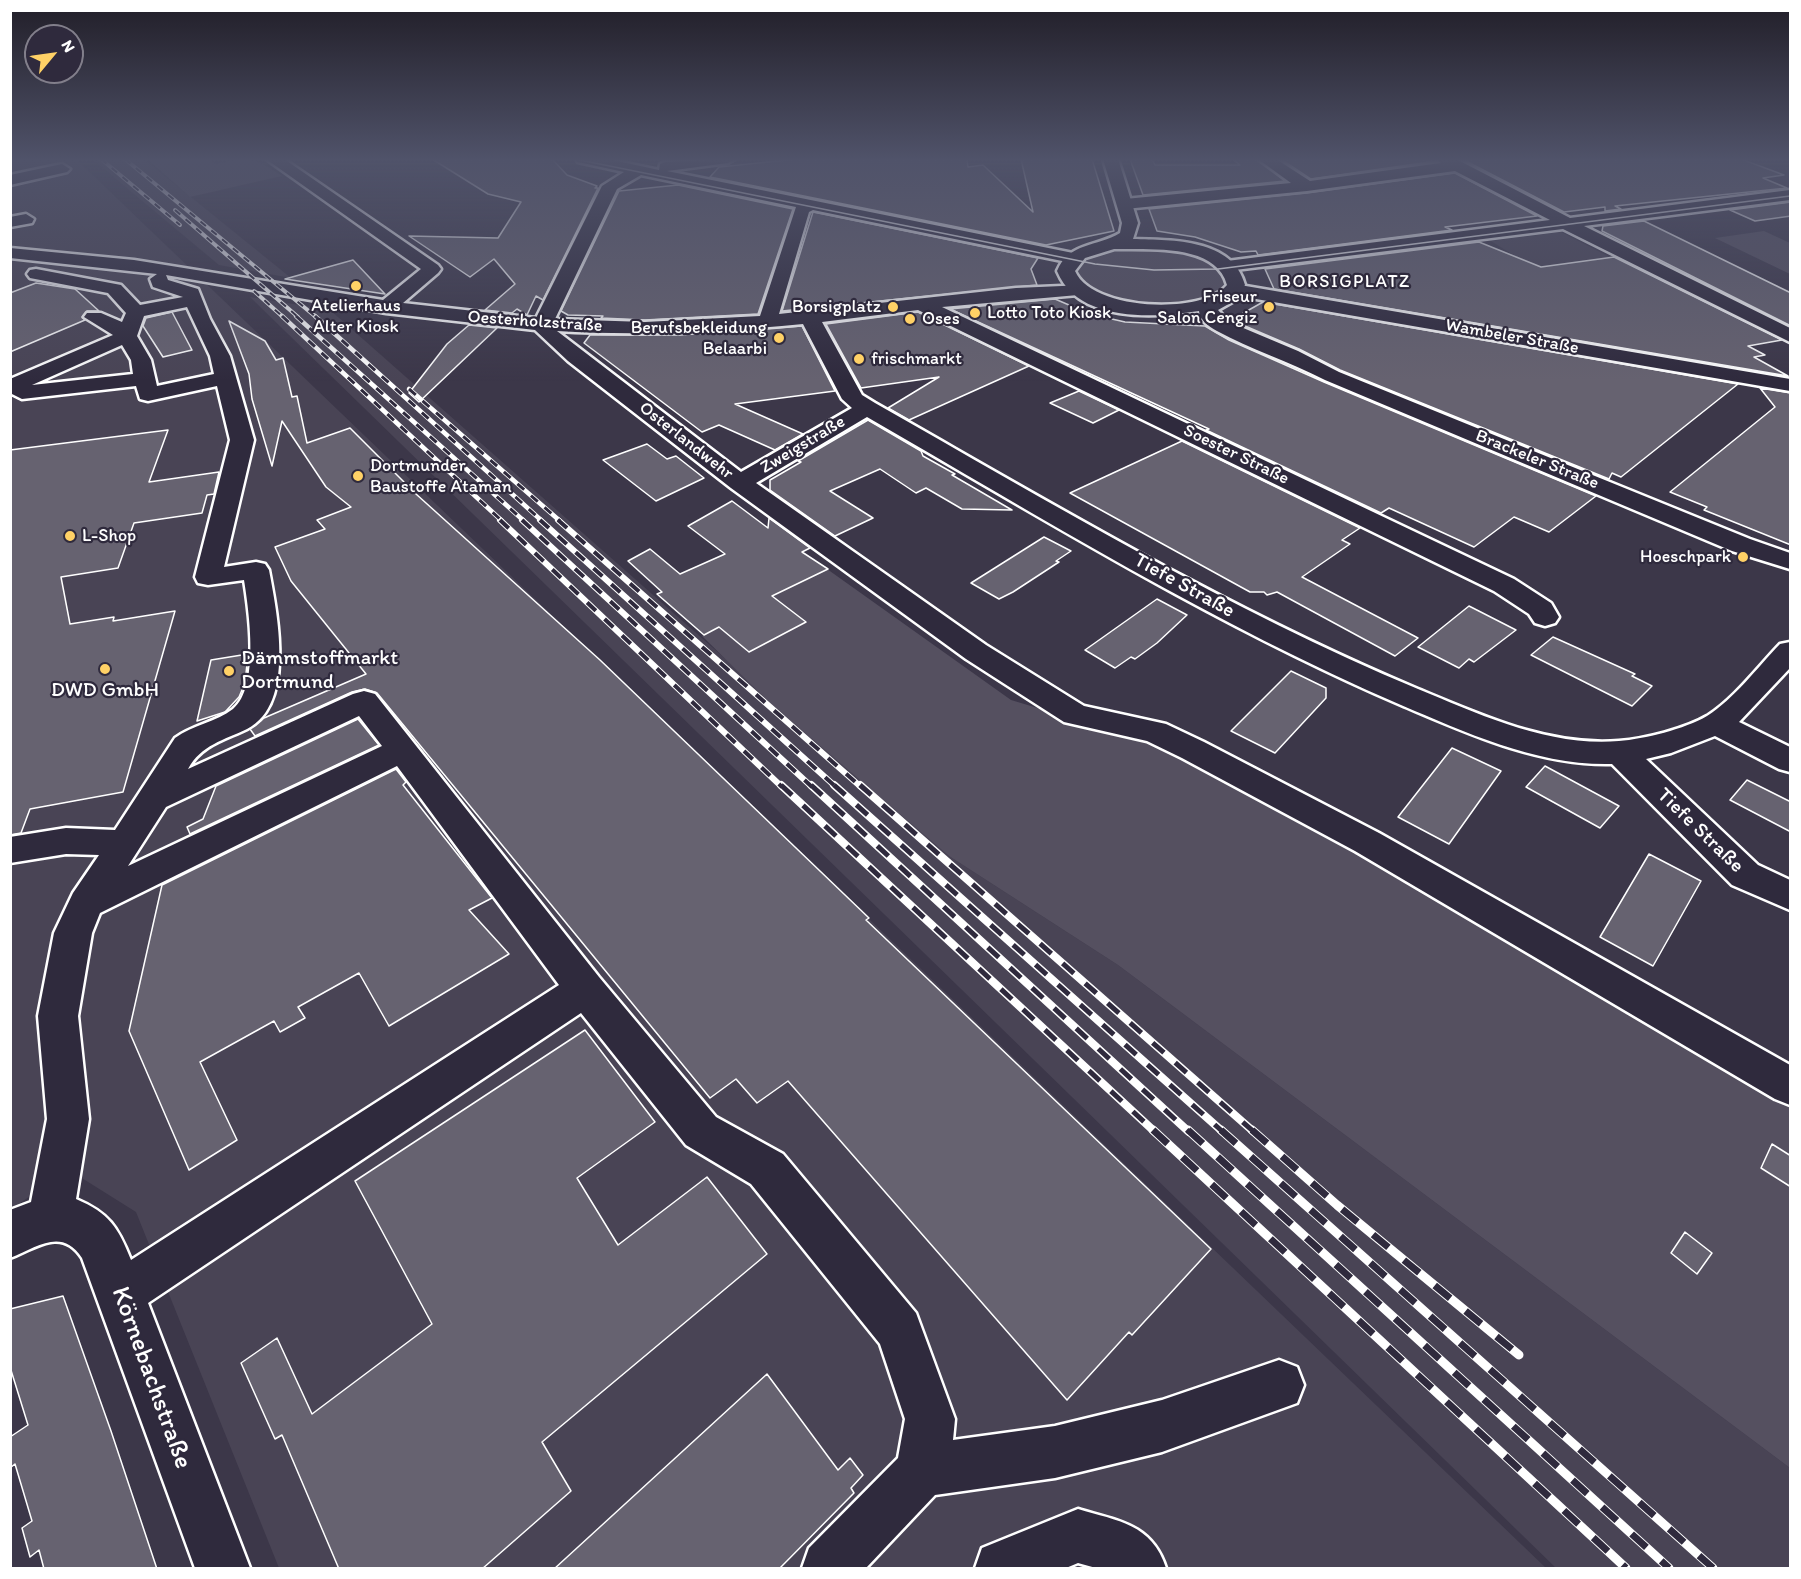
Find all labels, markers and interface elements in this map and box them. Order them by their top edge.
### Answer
north arrow [24,24,84,84]
text: N [58,37,79,55]
district label: BORSIGPLATZ [1280,271,1410,293]
marker: Atelierhaus Alter Kiosk [349,279,363,293]
place label: Friseur Salon Cengiz [1157,286,1257,328]
place label: Atelierhaus Alter Kiosk [311,295,401,338]
place label: Borsigplatz [792,296,881,318]
marker: Borsigplatz [886,300,900,314]
marker: Friseur Salon Cengiz [1262,300,1276,314]
place label: Lotto Toto Kiosk [987,302,1111,324]
marker: Lotto Toto Kiosk [968,306,982,320]
street label: Oesterholzstraße [467,307,603,337]
place label: Oses [922,308,960,330]
marker: Oses [903,312,917,326]
street label: Wambeler Straße [1444,315,1580,359]
place label: Berufsbekleidung Belaarbi [631,317,767,360]
marker: Berufsbekleidung Belaarbi [772,331,786,345]
place label: frischmarkt [871,348,962,370]
marker: frischmarkt [852,352,866,366]
street label: Osterlandwehr [634,397,738,485]
street label: Zweigstraße [757,411,849,479]
street label: Soester Straße [1180,420,1292,490]
street label: Brackeler Straße [1472,425,1602,495]
place label: Dortmunder Baustoffe Ataman [370,455,512,498]
marker: Dortmunder Baustoffe Ataman [351,469,365,483]
place label: L-Shop [82,525,136,547]
marker: L-Shop [63,529,77,543]
place label: Hoeschpark [1640,546,1731,568]
street label: Tiefe Straße [1129,548,1239,624]
marker: Hoeschpark [1736,550,1750,564]
place label: Dämmstoffmarkt Dortmund [241,646,398,696]
marker: DWD GmbH [98,662,112,676]
marker: Dämmstoffmarkt Dortmund [222,664,236,678]
place label: DWD GmbH [51,678,159,704]
street label: Tiefe Straße [1651,783,1749,879]
street label: Körnebachstraße [104,1283,198,1473]

